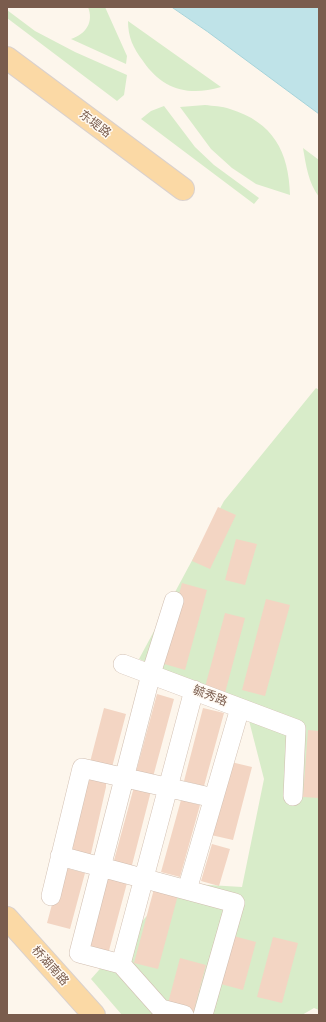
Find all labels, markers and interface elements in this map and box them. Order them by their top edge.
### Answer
street label: 东堤路 [76,107,114,141]
street label: 毓秀路 [191,683,229,709]
street label: 桥湖南路 [29,943,71,989]

